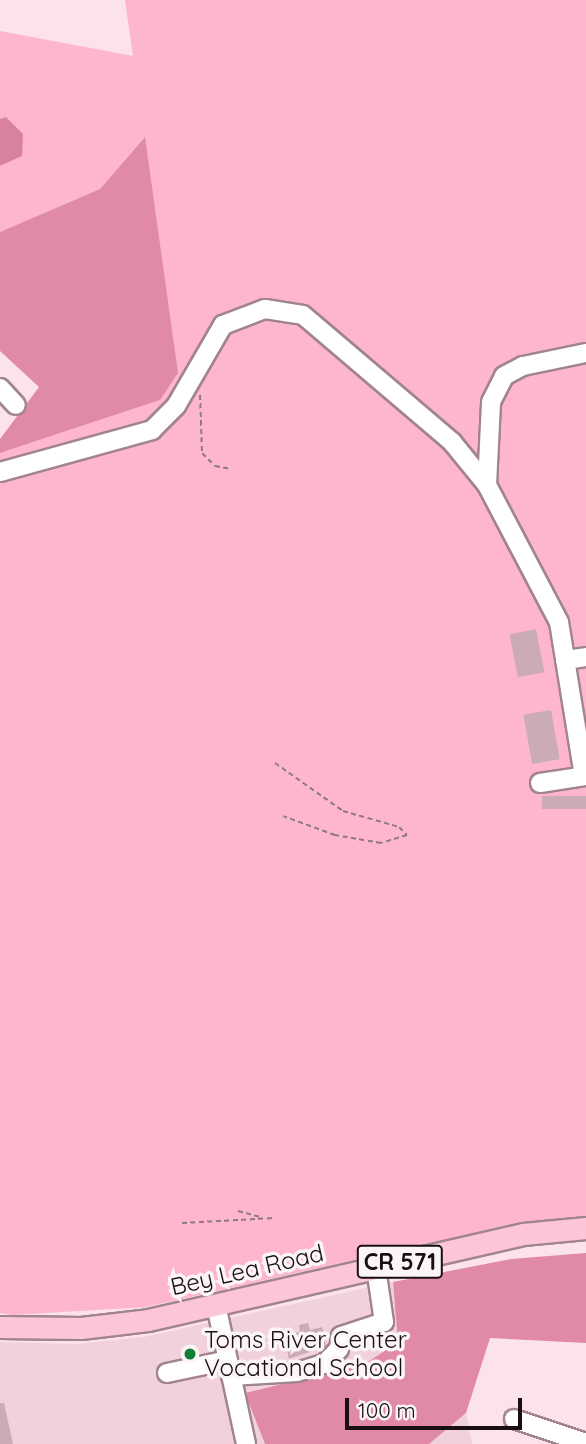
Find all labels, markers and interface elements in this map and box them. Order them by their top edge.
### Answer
street label: Bey Lea Road [168,1238,326,1302]
road number: CR 571 [356,1242,444,1282]
place label: Toms River Center Vocational School [204,1326,407,1382]
marker: Toms River Center Vocational School [182,1346,198,1362]
scale bar [348,1384,525,1428]
text: 100 m [358,1397,416,1423]

